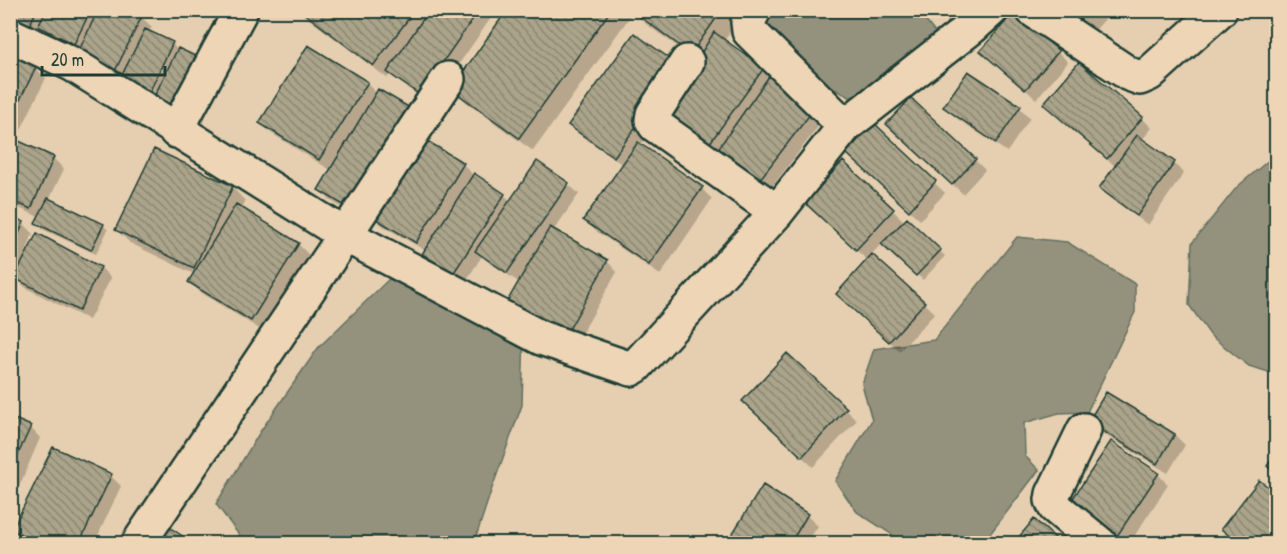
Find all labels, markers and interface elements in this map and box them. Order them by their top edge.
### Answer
scale bar [42,39,165,77]
text: 20 m [51,47,84,72]

